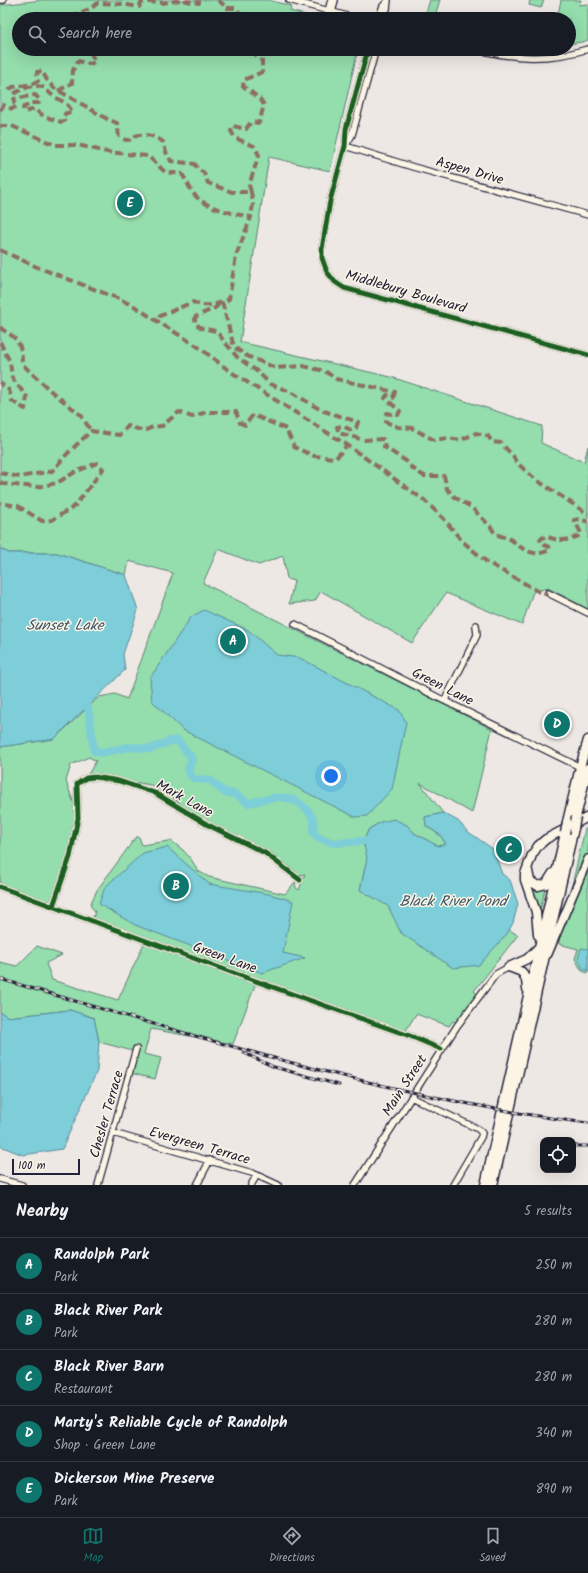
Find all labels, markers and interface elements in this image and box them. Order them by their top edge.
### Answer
search box [12,12,576,56]
text: Search here [58,22,132,46]
icon: search [26,23,48,45]
street label: Aspen Drive [433,151,507,191]
pin: E [117,188,143,218]
street label: Middlebury Boulevard [343,264,470,320]
water label: Sunset Lake [26,614,105,638]
pin: A [220,626,246,656]
street label: Green Lane [408,662,478,712]
pin: D [544,709,570,739]
your location [321,766,341,786]
street label: Mark Lane [152,774,218,824]
pin: C [496,834,522,864]
pin: B [163,871,189,901]
water label: Black River Pond [400,890,510,914]
street label: Green Lane [189,936,260,980]
street label: Main Street [377,1050,433,1121]
street label: Chesler Terrace [84,1067,130,1161]
street label: Evergreen Terrace [147,1121,253,1171]
map controls [540,1137,576,1173]
button: locate [540,1137,576,1173]
scale bar [12,1157,80,1176]
text: 100 m [18,1157,46,1175]
text: Nearby [16,1198,68,1225]
text: 5 results [524,1201,572,1222]
text: Randolph Park [54,1243,149,1267]
text: A [25,1255,33,1276]
text: 250 m [535,1255,572,1276]
text: Park [54,1267,78,1288]
text: Black River Park [54,1299,162,1323]
text: B [25,1311,33,1332]
text: 280 m [535,1311,572,1332]
text: Park [54,1323,78,1344]
text: Black River Barn [54,1355,164,1379]
text: C [25,1367,33,1388]
text: 280 m [535,1367,572,1388]
text: Restaurant [54,1379,113,1400]
text: Marty's Reliable Cycle of Randolph [54,1411,288,1435]
text: D [25,1423,33,1444]
text: 340 m [535,1423,572,1444]
text: Shop · Green Lane [54,1435,156,1456]
text: Dickerson Mine Preserve [54,1467,214,1491]
text: E [25,1479,33,1500]
text: 890 m [536,1479,572,1500]
text: Park [54,1491,78,1512]
tab: Map [82,1525,104,1567]
tab: Directions [269,1525,315,1567]
tab: Saved [480,1525,506,1567]

